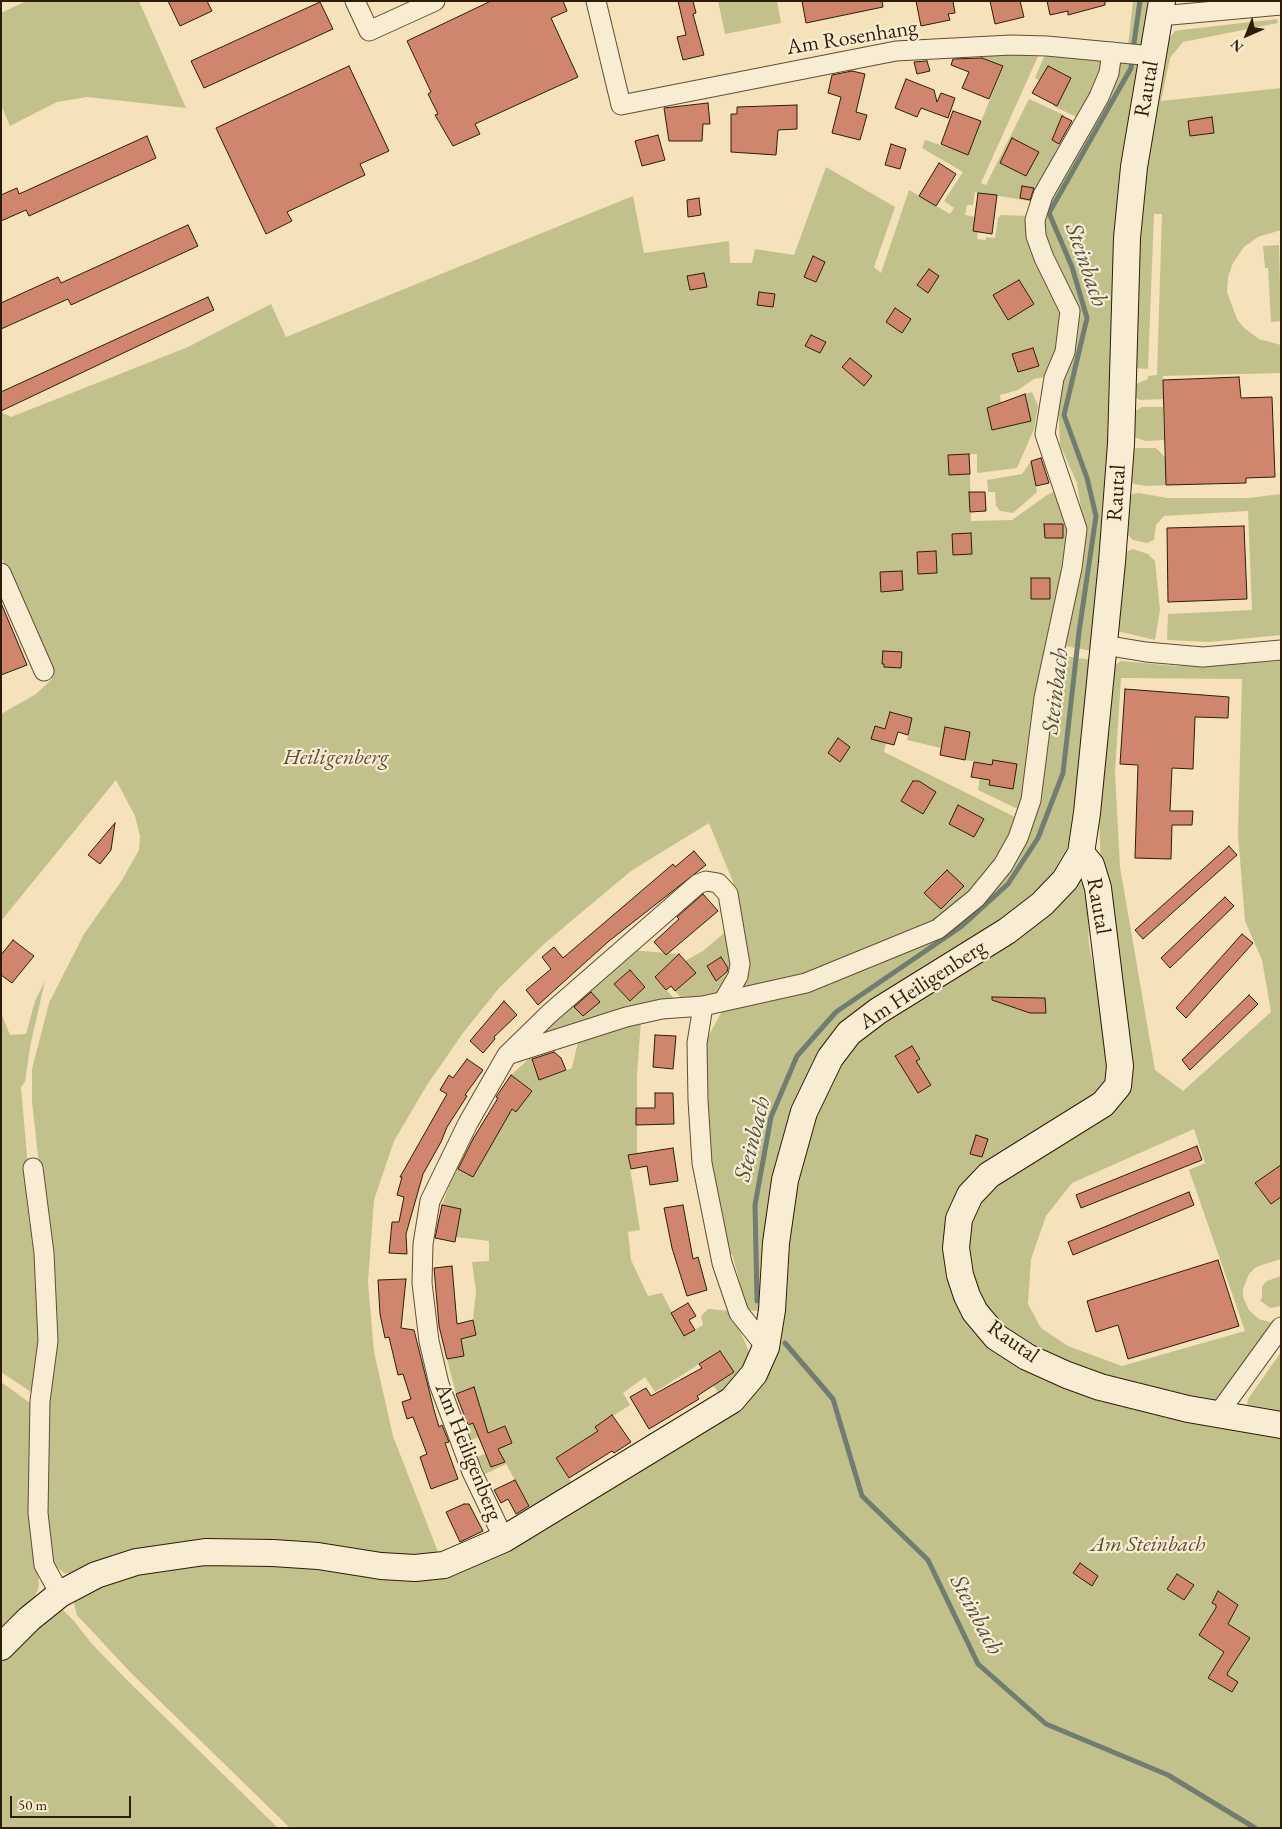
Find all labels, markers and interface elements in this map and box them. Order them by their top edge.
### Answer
north arrow [1222,10,1272,60]
street label: Am Rosenhang [785,15,919,61]
text: N [1226,35,1247,56]
street label: Rautal [1129,59,1165,119]
water label: Steinbach [1058,219,1114,311]
street label: Rautal [1102,464,1132,522]
water label: Steinbach [1036,646,1076,736]
park label: Heiligenberg [283,745,389,771]
street label: Rautal [1080,876,1116,936]
street label: Am Heiligenberg [855,934,991,1036]
water label: Steinbach [729,1094,777,1184]
street label: Rautal [982,1315,1044,1369]
street label: Am Heiligenberg [428,1379,508,1525]
park label: Am Steinbach [1090,1532,1206,1558]
water label: Steinbach [943,1570,1009,1660]
scale bar [12,1786,134,1818]
text: 50 m [18,1795,47,1814]

